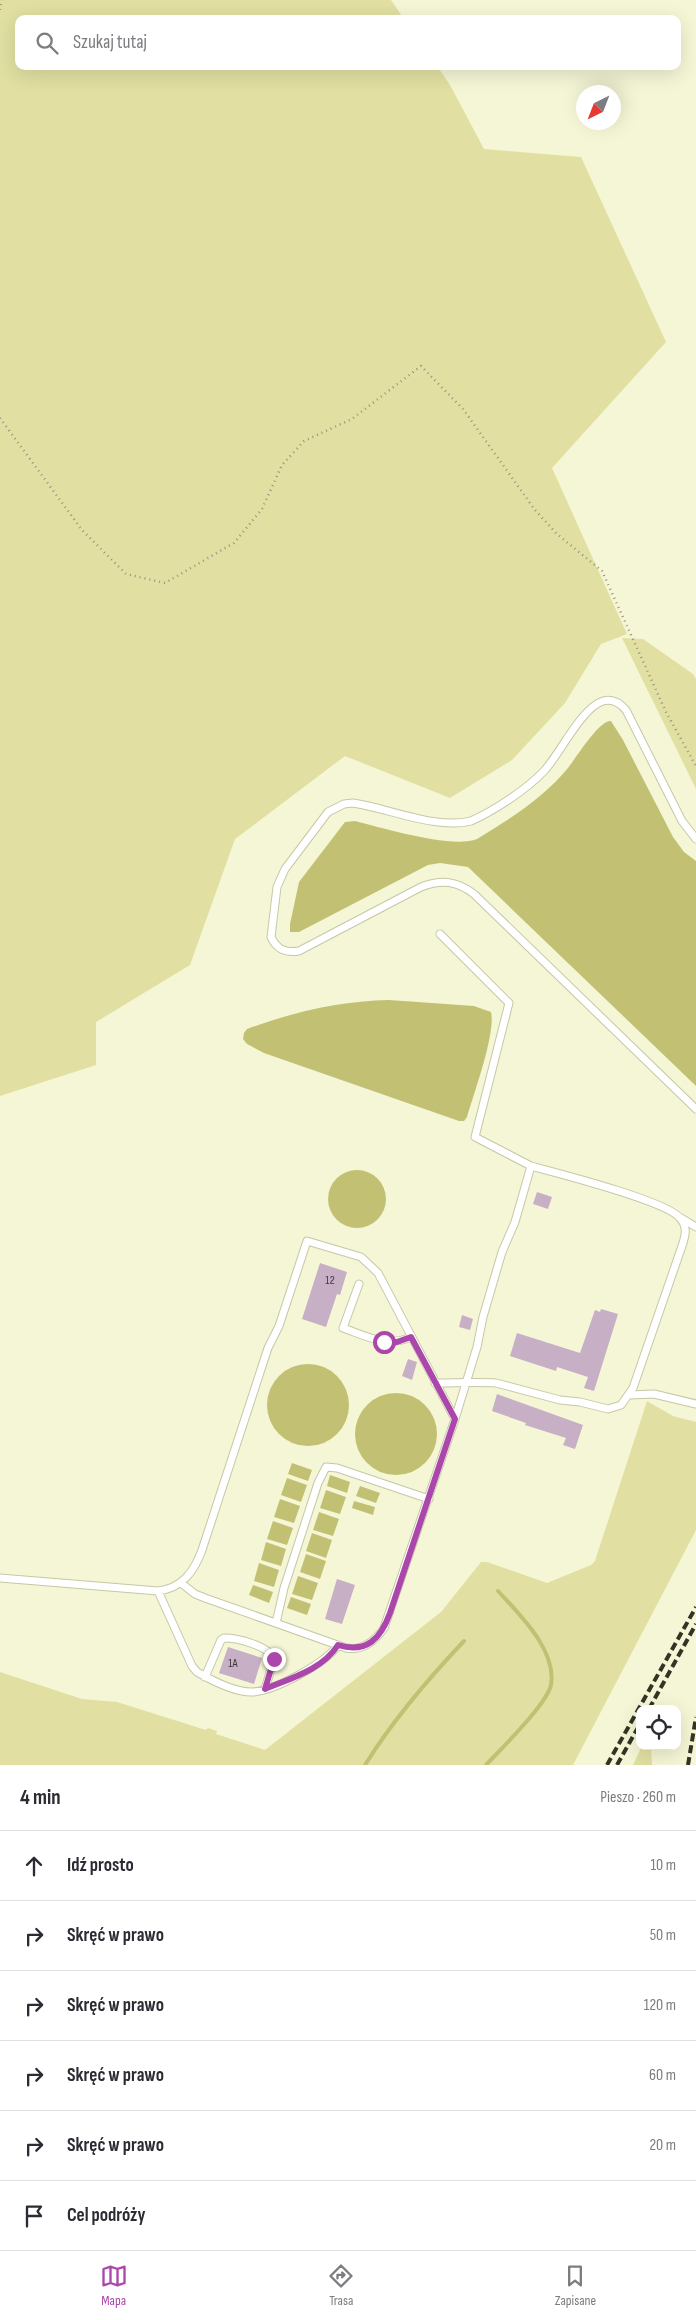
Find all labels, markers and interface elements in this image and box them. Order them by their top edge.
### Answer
search box [15,15,681,70]
icon: search [33,29,61,57]
text: Szukaj tutaj [73,31,147,54]
north arrow [576,85,621,130]
house number: 12 [325,1273,335,1288]
route start [373,1331,396,1354]
route end [263,1648,286,1671]
house number: 1A [228,1656,239,1671]
map controls [636,1705,681,1750]
button: locate [636,1705,681,1750]
text: 4 min [20,1785,61,1810]
text: Pieszo · 260 m [600,1788,676,1807]
icon: ahead [20,1852,48,1880]
text: Idź prosto [67,1854,134,1877]
text: 10 m [650,1856,676,1875]
icon: right [20,1922,48,1950]
text: Skręć w prawo [67,1924,164,1947]
text: 50 m [650,1926,676,1945]
icon: right [20,1992,48,2020]
text: Skręć w prawo [67,1994,164,2017]
text: 120 m [644,1996,676,2015]
icon: right [20,2062,48,2090]
text: Skręć w prawo [67,2064,164,2087]
text: 60 m [649,2066,676,2085]
icon: right [20,2132,48,2160]
text: Skręć w prawo [67,2134,164,2157]
text: 20 m [649,2136,676,2155]
icon: arrive [20,2202,48,2230]
text: Cel podróży [67,2204,145,2227]
tab: Mapa [100,2262,128,2309]
tab: Trasa [327,2262,355,2309]
tab: Zapisane [555,2262,596,2309]

